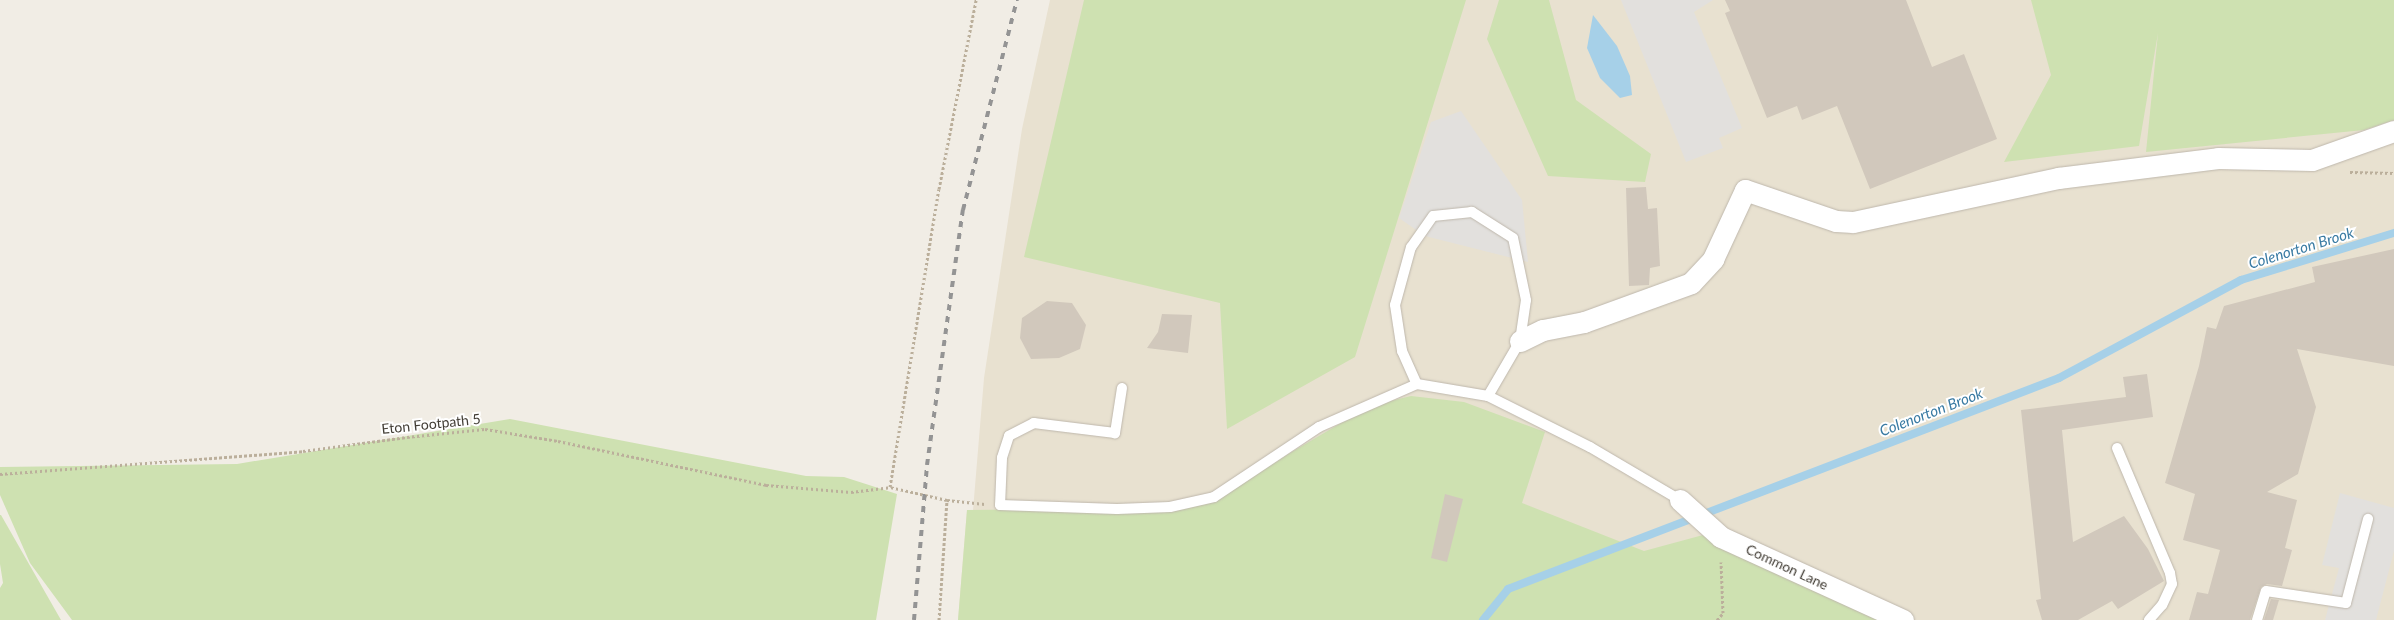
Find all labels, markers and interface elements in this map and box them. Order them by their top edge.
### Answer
water label: Colenorton Brook [2246,223,2356,273]
water label: Colenorton Brook [1877,384,1985,440]
street label: Eton Footpath 5 [381,410,481,438]
street label: Common Lane [1743,541,1831,593]

